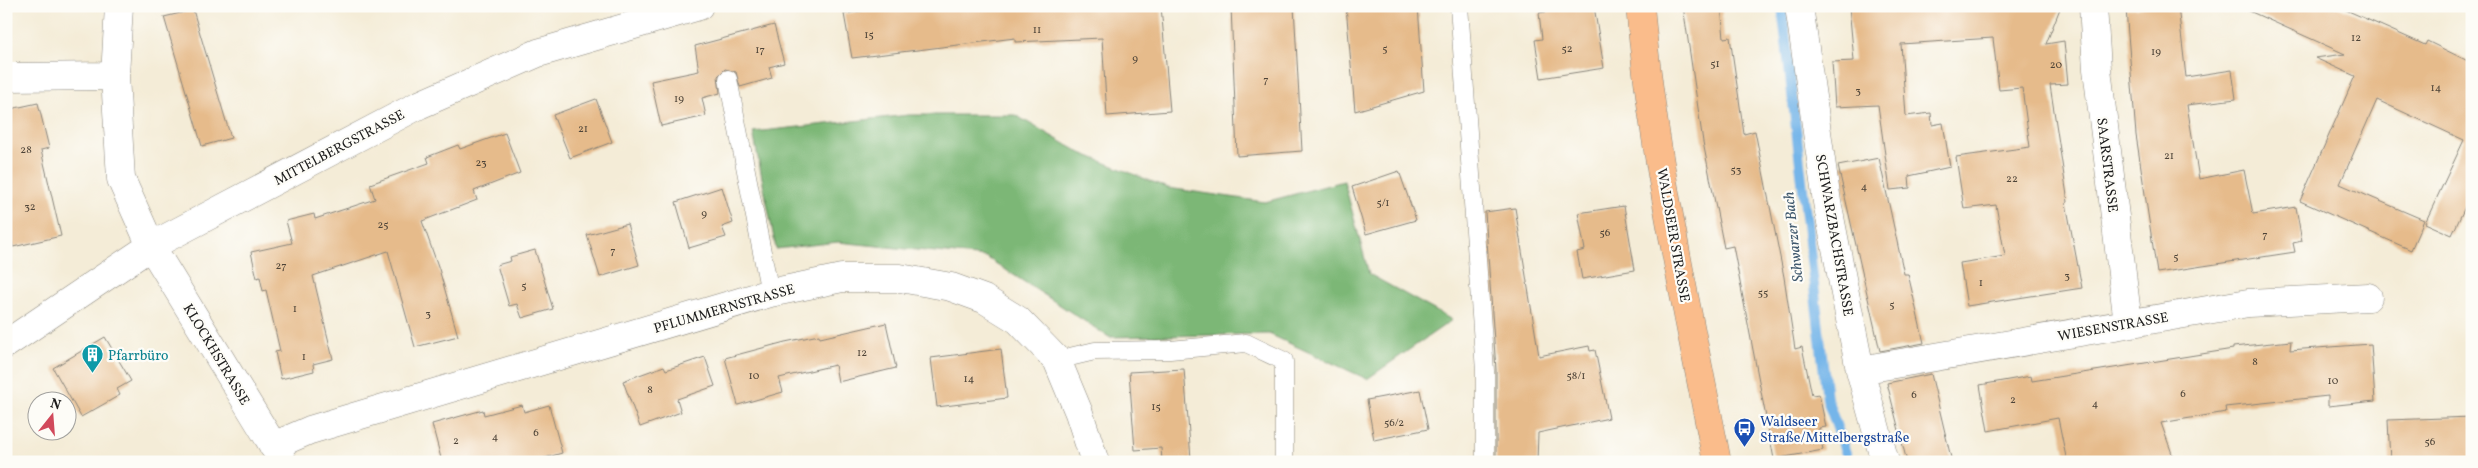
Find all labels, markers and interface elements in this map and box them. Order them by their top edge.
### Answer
house number: 11 [1033,23,1041,38]
house number: 15 [864,28,874,43]
house number: 12 [2351,31,2361,46]
house number: 5 [1382,42,1388,57]
house number: 52 [1561,42,1573,57]
house number: 17 [755,43,765,58]
house number: 19 [2151,45,2161,60]
house number: 9 [1132,52,1138,67]
house number: 51 [1710,57,1720,72]
house number: 20 [2050,58,2063,73]
house number: 7 [1263,73,1269,88]
house number: 14 [2431,81,2442,96]
house number: 3 [1855,84,1861,99]
house number: 19 [674,92,684,107]
street label: MITTELBERGSTRASSE [271,106,408,191]
street label: SAARSTRASSE [2091,117,2122,214]
house number: 21 [578,122,588,137]
house number: 28 [20,143,32,158]
house number: 21 [2164,149,2174,164]
street label: SCHWARZBACHSTRASSE [1810,153,1857,318]
house number: 23 [475,156,487,171]
house number: 53 [1731,163,1742,178]
street label: WALDSEER STRASSE [1651,167,1694,304]
house number: 22 [2006,172,2018,187]
house number: 4 [1861,180,1868,195]
water label: Schwarzer Bach [1779,191,1810,283]
house number: 5/1 [1376,196,1390,211]
house number: 32 [24,200,36,215]
house number: 9 [701,207,707,222]
house number: 25 [377,218,389,233]
house number: 56 [1600,226,1611,241]
house number: 7 [2262,228,2268,243]
house number: 7 [610,244,616,259]
house number: 5 [2173,250,2179,265]
house number: 27 [276,259,286,274]
house number: 3 [2064,269,2070,284]
house number: 1 [1979,276,1983,291]
house number: 5 [521,279,527,294]
street label: PFLUMMERNSTRASSE [652,280,797,339]
house number: 55 [1758,286,1768,301]
house number: 5 [1889,298,1895,313]
street label: KLOCKHSTRASSE [178,301,253,409]
house number: 1 [293,302,297,317]
house number: 3 [425,307,431,322]
street label: WIESENSTRASSE [2056,308,2170,347]
building icon: Pfarrbüro [80,343,104,374]
house number: 12 [857,346,867,361]
place label: Pfarrbüro [108,347,169,366]
house number: 1 [302,350,306,365]
house number: 8 [2252,355,2258,370]
house number: 10 [749,369,760,384]
house number: 58/1 [1567,369,1585,384]
house number: 14 [964,372,975,387]
house number: 10 [2328,374,2339,389]
house number: 8 [647,383,653,398]
house number: 6 [2180,387,2186,402]
house number: 6 [1911,388,1917,403]
north arrow [28,390,78,440]
house number: 2 [2010,393,2016,408]
text: N [48,394,63,416]
house number: 4 [2092,397,2099,412]
house number: 15 [1151,400,1161,415]
place label: Waldseer Straße/Mittelbergstraße [1760,413,1910,448]
house number: 56/2 [1384,416,1404,431]
bus stop icon: Waldseer Straße/Mittelbergstraße [1732,417,1756,448]
house number: 6 [533,426,539,441]
house number: 4 [492,430,499,445]
house number: 2 [453,434,459,449]
house number: 56 [2425,435,2436,450]

